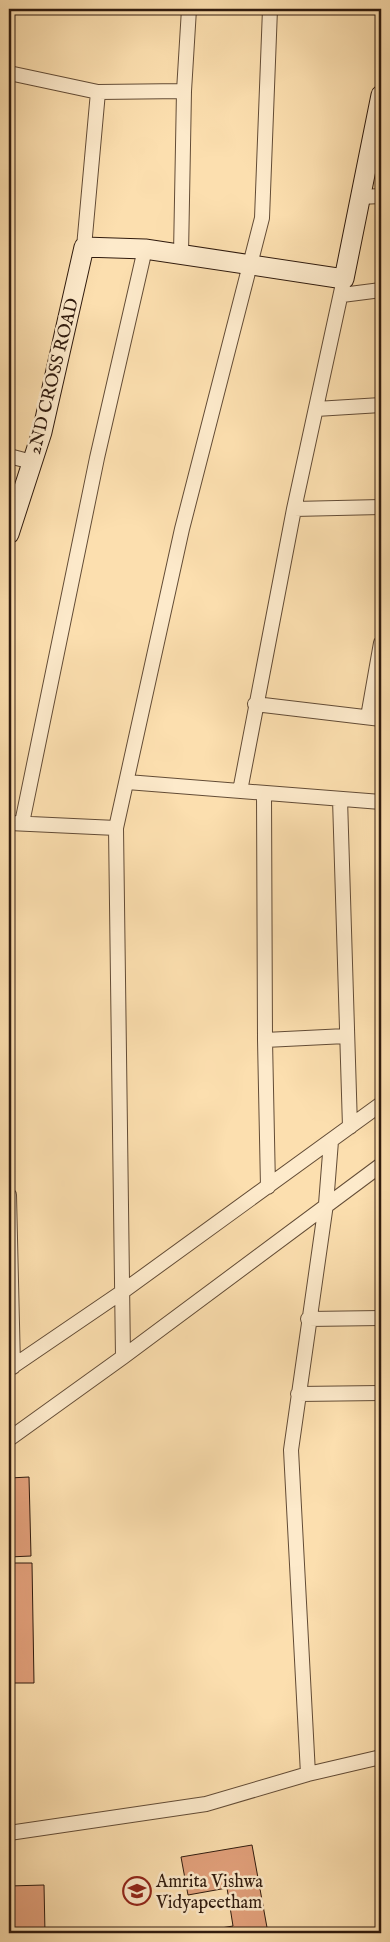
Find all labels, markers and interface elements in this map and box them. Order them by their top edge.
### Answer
street label: 2ND CROSS ROAD [24,296,85,457]
place label: Amrita Vishwa Vidyapeetham [155,1871,263,1915]
school or university icon: Amrita Vishwa Vidyapeetham [122,1876,152,1906]

